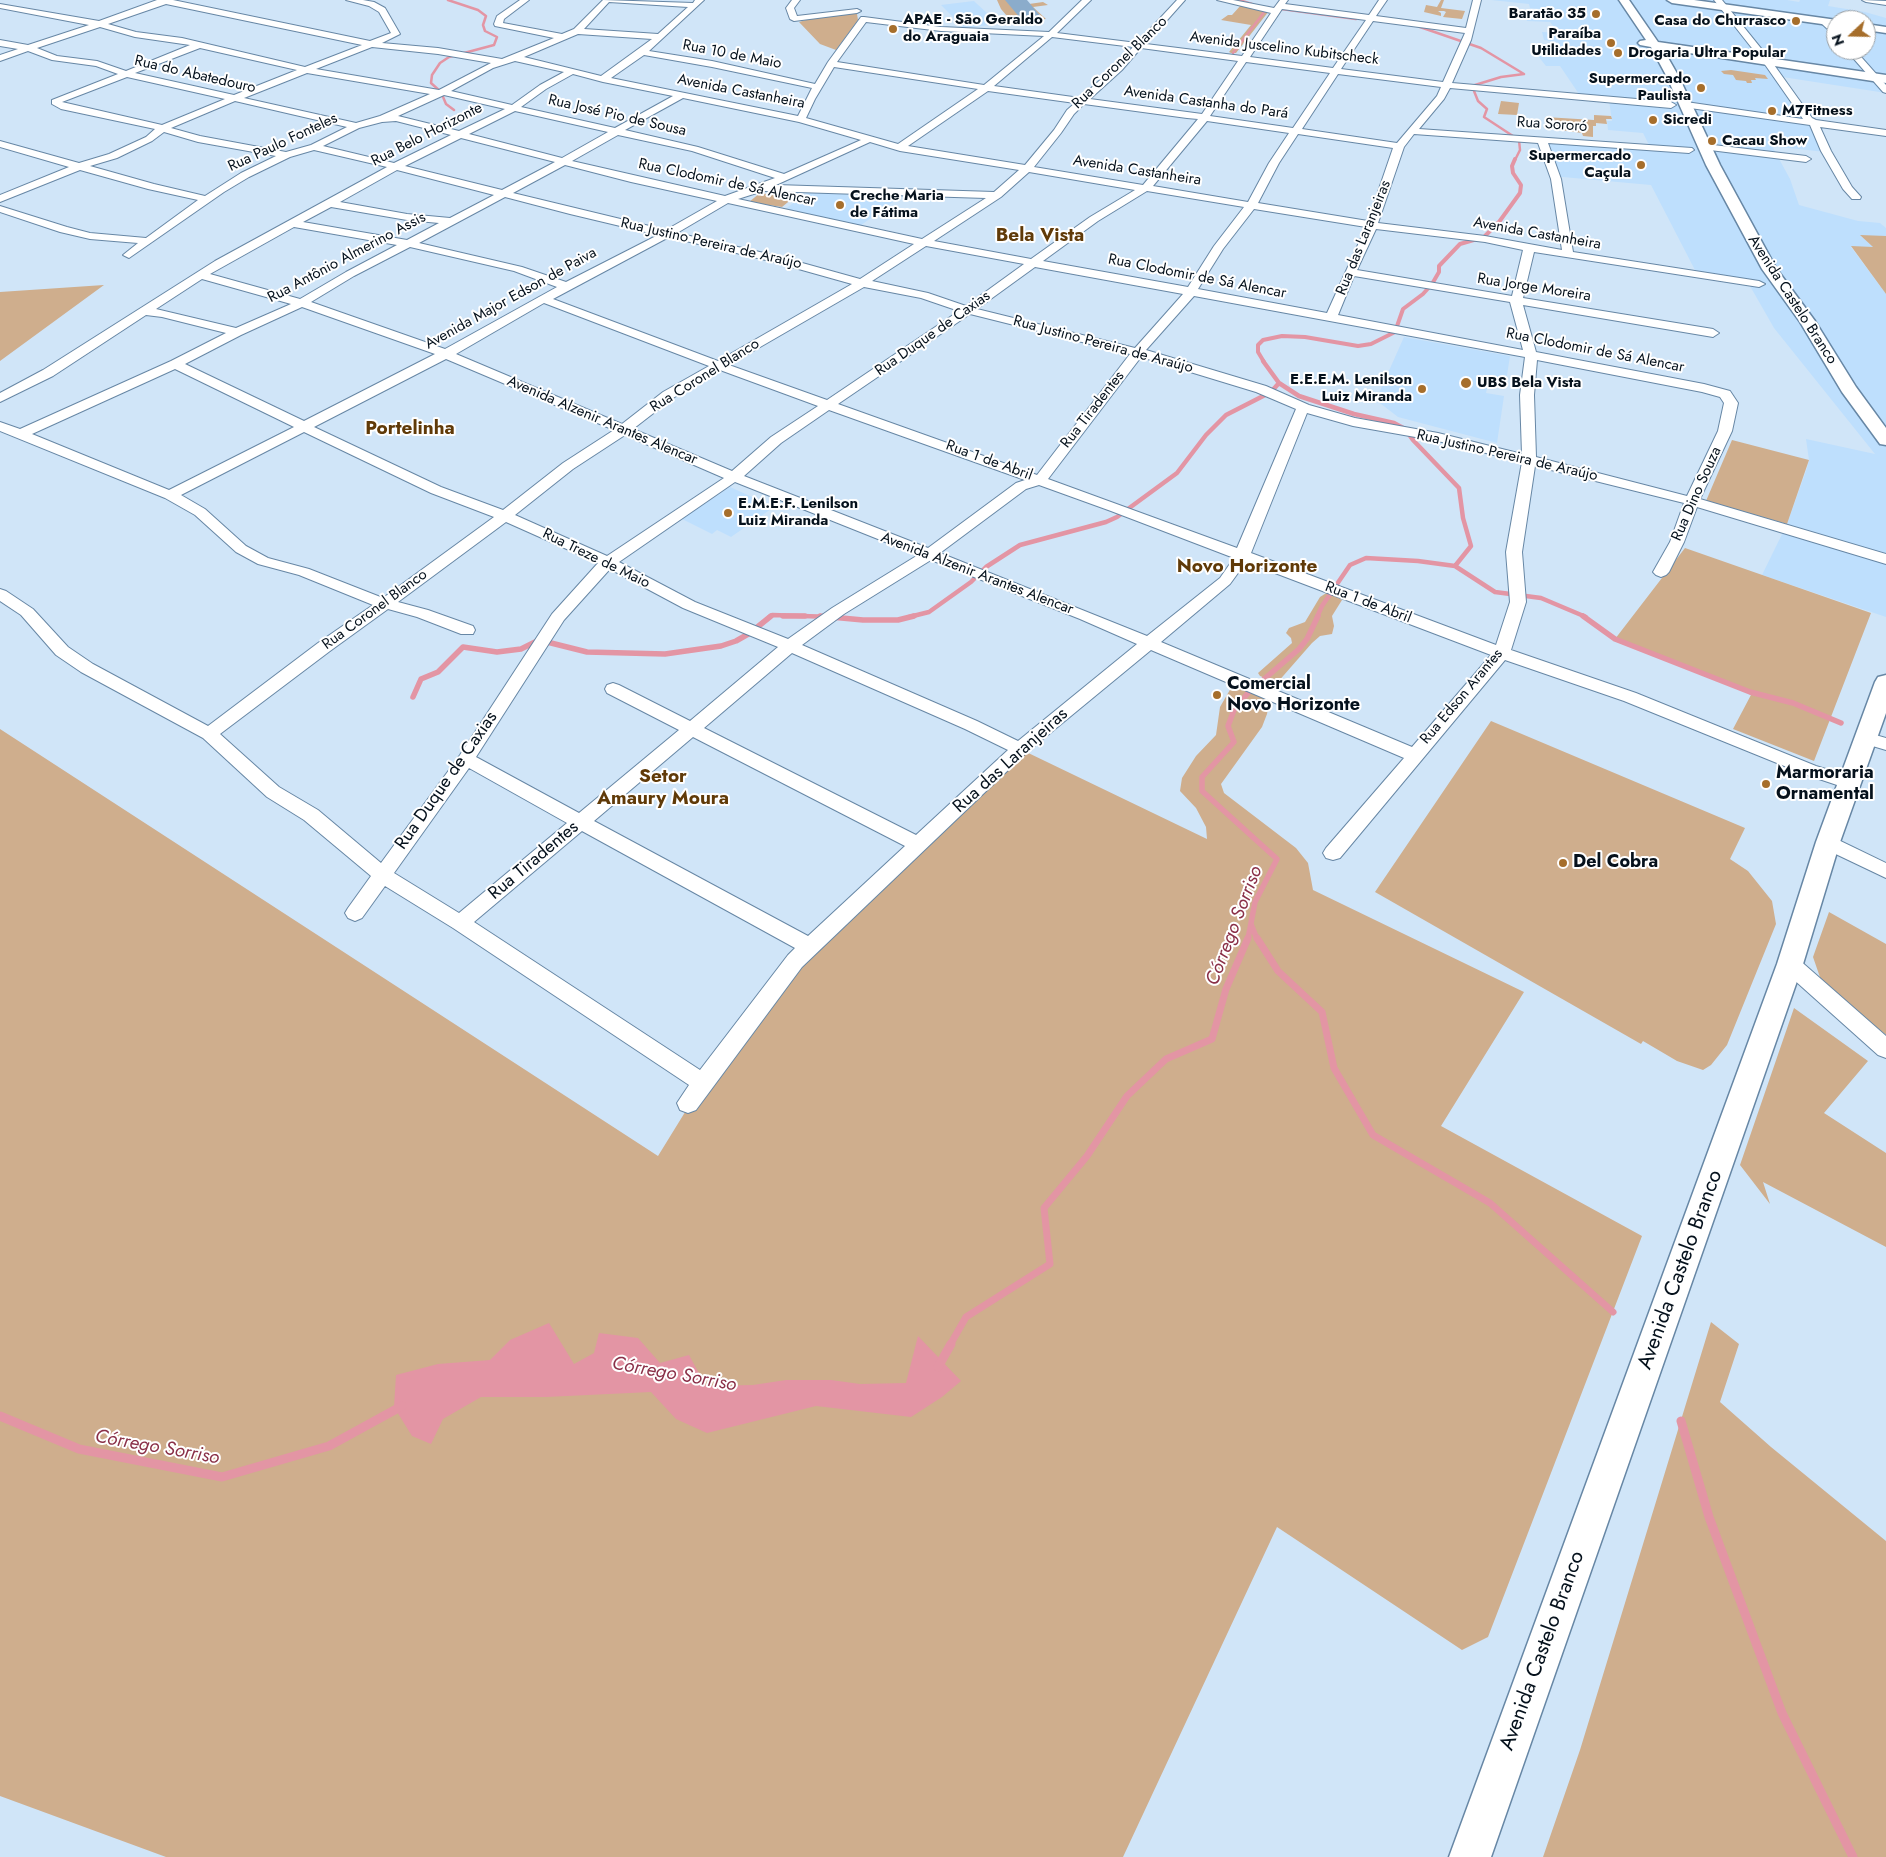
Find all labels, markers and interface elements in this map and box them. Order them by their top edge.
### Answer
place label: Baratão 35 [1508,5,1586,23]
marker: Baratão 35 [1590,8,1602,20]
north arrow [1826,10,1876,60]
place label: APAE - São Geraldo do Araguaia [903,11,1043,46]
place label: Casa do Churrasco [1654,12,1786,30]
street label: Rua Coronel Blanco [1069,13,1171,113]
marker: Casa do Churrasco [1790,15,1802,27]
marker: APAE - São Geraldo do Araguaia [887,23,899,35]
place label: Paraíba Utilidades [1531,25,1601,60]
street label: Avenida Juscelino Kubitscheck [1189,28,1379,70]
text: N [1827,31,1849,49]
street label: Rua 10 de Maio [681,37,783,73]
marker: Paraíba Utilidades [1605,37,1617,49]
place label: Drogaria Ultra Popular [1628,44,1786,62]
marker: Drogaria Ultra Popular [1612,47,1624,59]
street label: Rua do Abatedouro [133,52,257,98]
place label: Supermercado Paulista [1589,70,1691,105]
street label: Avenida Castanheira [676,71,806,113]
marker: Supermercado Paulista [1695,82,1707,94]
street label: Avenida Castanha do Pará [1123,83,1289,123]
street label: Rua José Pio de Sousa [546,91,688,141]
street label: Rua Belo Horizonte [368,99,486,171]
place label: M7Fitness [1782,102,1853,120]
marker: M7Fitness [1766,105,1778,117]
street label: Rua Paulo Fonteles [225,110,341,176]
place label: Sicredi [1663,111,1712,129]
street label: Rua Sororó [1516,114,1588,136]
marker: Sicredi [1647,114,1659,126]
place label: Cacau Show [1722,132,1807,150]
marker: Cacau Show [1706,135,1718,147]
place label: Supermercado Caçula [1529,147,1631,182]
street label: Avenida Castanheira [1072,152,1202,190]
street label: Rua Clodomir de Sá Alencar [637,155,817,211]
marker: Supermercado Caçula [1635,159,1647,171]
street label: Rua das Laranjeiras [1333,178,1395,298]
place label: Creche Maria de Fátima [850,187,944,222]
marker: Creche Maria de Fátima [834,199,846,211]
street label: Rua Antônio Almerino Assis [265,209,429,307]
street label: Rua Justino Pereira de Araújo [619,214,803,274]
street label: Avenida Castanheira [1472,214,1602,254]
district label: Bela Vista [996,225,1084,247]
street label: Avenida Castelo Branco [1744,232,1840,368]
street label: Avenida Major Edson de Paiva [422,244,600,354]
street label: Rua Clodomir de Sá Alencar [1106,251,1288,303]
street label: Rua Jorge Moreira [1476,270,1592,306]
street label: Rua Duque de Caxias [872,287,994,381]
street label: Rua Justino Pereira de Araújo [1011,312,1195,378]
street label: Rua Clodomir de Sá Alencar [1504,325,1686,377]
street label: Rua Coronel Blanco [647,335,763,417]
street label: Rua Tiradentes [1057,368,1129,452]
place label: E.E.E.M. Lenilson Luiz Miranda [1290,371,1412,406]
street label: Avenida Alzenir Arantes Alencar [504,373,700,469]
place label: UBS Bela Vista [1477,374,1581,392]
marker: UBS Bela Vista [1459,376,1473,390]
marker: E.E.E.M. Lenilson Luiz Miranda [1416,383,1428,395]
district label: Portelinha [365,418,455,440]
street label: Rua Justino Pereira de Araújo [1415,426,1599,486]
street label: Rua 1 de Abril [943,437,1035,485]
street label: Rua Dino Souza [1668,444,1726,544]
place label: E.M.E.F. Lenilson Luiz Miranda [738,495,858,530]
marker: E.M.E.F. Lenilson Luiz Miranda [722,507,734,519]
street label: Rua Treze de Maio [539,525,653,593]
street label: Avenida Alzenir Arantes Alencar [878,529,1076,619]
district label: Novo Horizonte [1177,556,1317,578]
street label: Rua Coronel Blanco [319,566,431,654]
street label: Rua 1 de Abril [1322,578,1414,628]
street label: Rua Edson Arantes [1417,646,1507,748]
place label: Comercial Novo Horizonte [1227,674,1360,716]
marker: Comercial Novo Horizonte [1211,689,1223,701]
street label: Rua das Laranjeiras [949,704,1073,818]
street label: Rua Duque de Caxias [391,708,503,854]
place label: Marmoraria Ornamental [1776,763,1874,806]
district label: Setor Amaury Moura [597,766,729,810]
marker: Marmoraria Ornamental [1760,778,1772,790]
street label: Rua Tiradentes [484,817,584,905]
place label: Del Cobra [1573,852,1658,874]
marker: Del Cobra [1557,857,1569,869]
water label: Córrego Sorriso [1202,863,1268,989]
street label: Avenida Castelo Branco [1633,1167,1729,1373]
water label: Córrego Sorriso [610,1353,738,1397]
water label: Córrego Sorriso [93,1426,221,1470]
street label: Avenida Castelo Branco [1495,1548,1591,1754]

